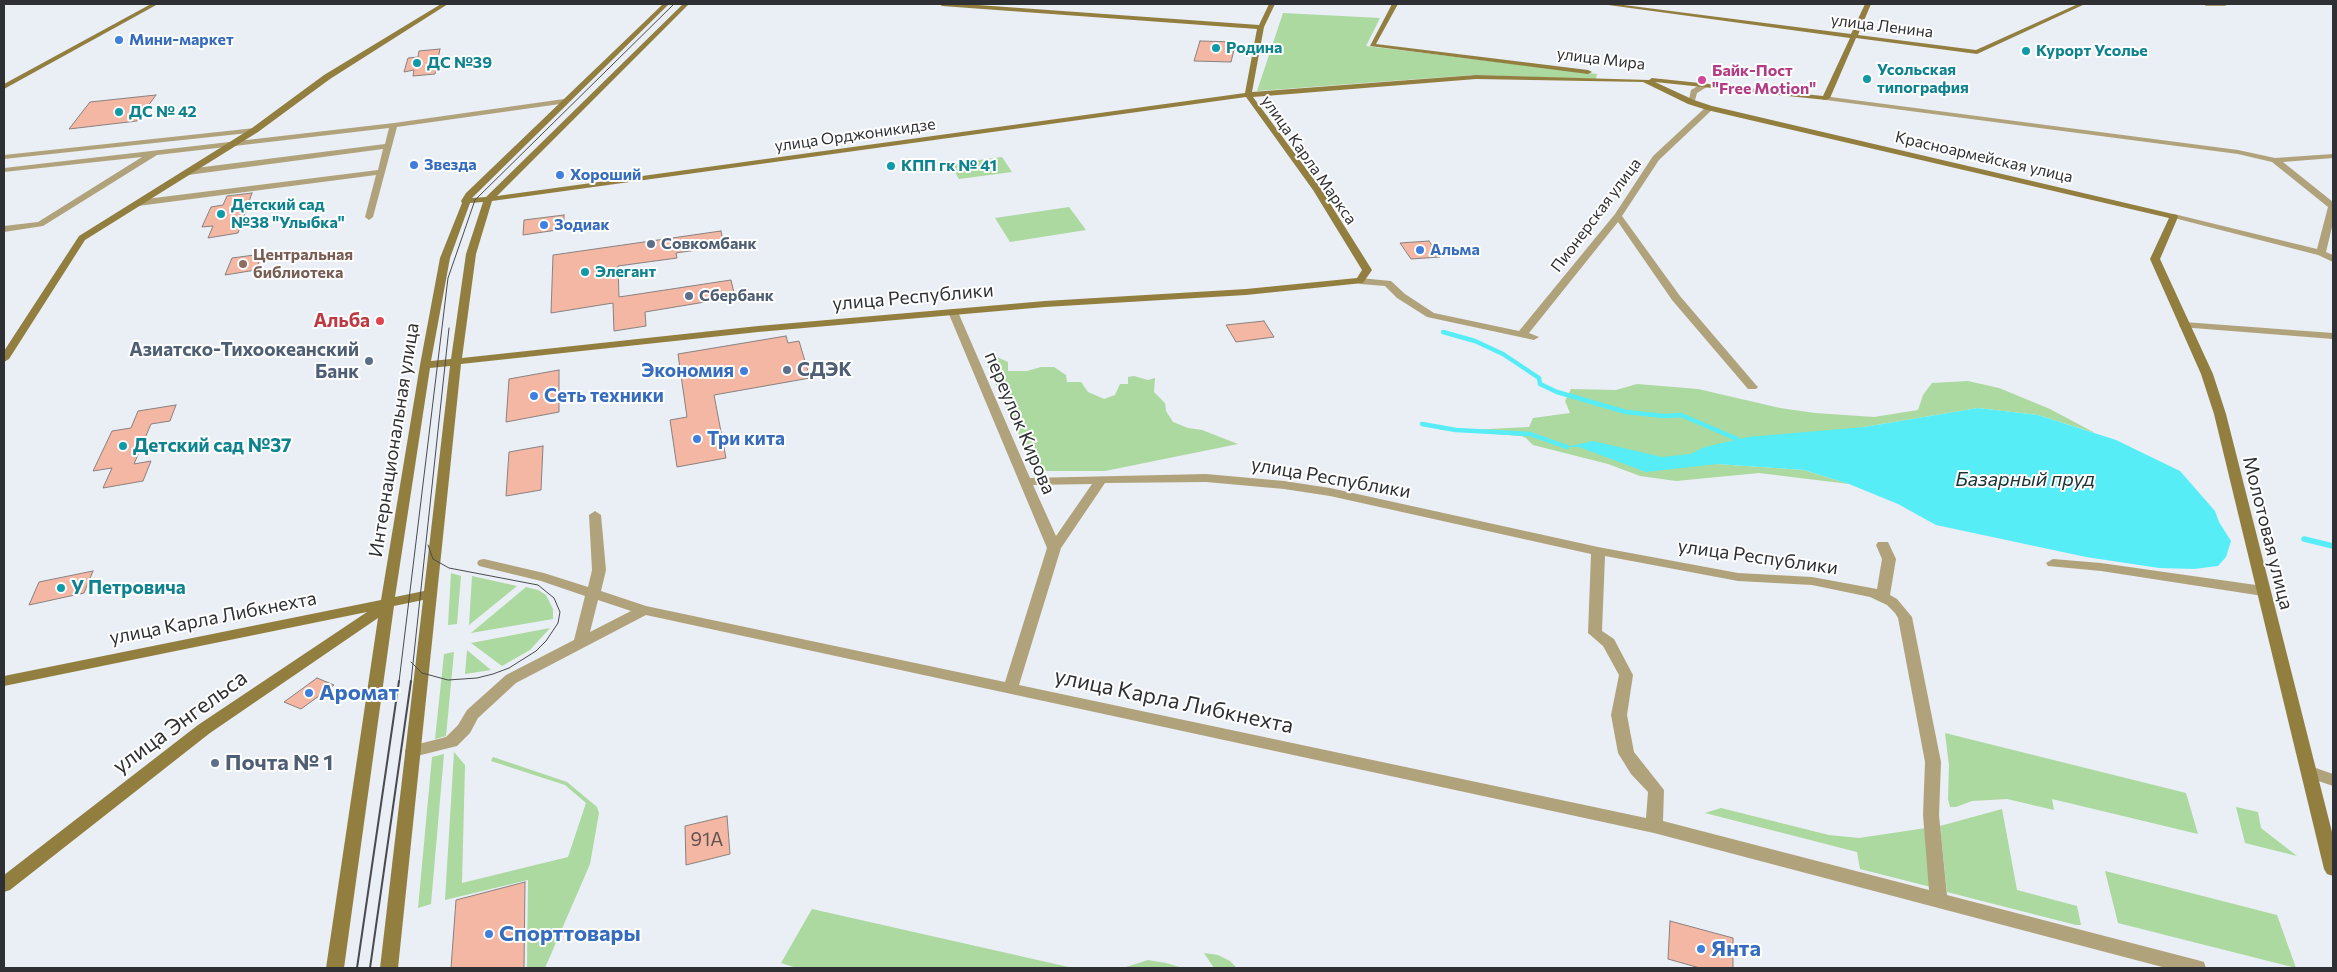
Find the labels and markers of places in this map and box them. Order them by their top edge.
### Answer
place label: Мини-маркет [129,30,234,50]
marker: Мини-маркет [113,34,125,46]
place label: Родина [1226,38,1282,58]
place label: Курорт Усолье [2036,41,2148,61]
marker: Родина [1210,42,1222,54]
marker: Курорт Усолье [2020,45,2032,57]
place label: ДС №39 [427,53,492,73]
marker: ДС №39 [411,57,423,69]
place label: Усольская типография [1877,60,1969,98]
place label: Байк-Пост "Free Motion" [1712,61,1816,99]
marker: Усольская типография [1861,73,1873,85]
marker: Байк-Пост "Free Motion" [1696,74,1708,86]
place label: ДС № 42 [129,102,197,122]
marker: ДС № 42 [113,106,125,118]
place label: Звезда [424,155,477,175]
place label: КПП гк № 41 [901,156,997,176]
marker: Звезда [408,159,420,171]
marker: КПП гк № 41 [885,160,897,172]
place label: Хороший [570,165,641,185]
marker: Хороший [554,169,566,181]
place label: Детский сад №38 "Улыбка" [231,195,345,233]
marker: Детский сад №38 "Улыбка" [215,208,227,220]
place label: Зодиак [554,215,610,235]
marker: Зодиак [538,219,550,231]
place label: Совкомбанк [661,234,757,254]
marker: Совкомбанк [645,238,657,250]
place label: Альма [1430,240,1480,260]
marker: Альма [1414,244,1426,256]
place label: Центральная библиотека [253,245,353,283]
marker: Центральная библиотека [237,258,249,270]
place label: Элегант [595,262,656,282]
marker: Элегант [579,266,591,278]
place label: Сбербанк [699,286,774,306]
marker: Сбербанк [683,290,695,302]
place label: Альба [313,310,370,332]
marker: Альба [374,315,386,327]
place label: Азиатско-Тихоокеанский Банк [129,339,359,383]
marker: Азиатско-Тихоокеанский Банк [363,355,375,367]
place label: СДЭК [797,359,852,381]
place label: Экономия [641,360,734,382]
marker: СДЭК [781,364,793,376]
marker: Экономия [738,365,750,377]
place label: Сеть техники [544,385,664,407]
marker: Сеть техники [528,390,540,402]
place label: Три кита [707,428,785,450]
marker: Три кита [691,433,703,445]
place label: Детский сад №37 [133,435,291,457]
marker: Детский сад №37 [117,440,129,452]
place label: У Петровича [71,577,186,599]
marker: У Петровича [55,582,67,594]
place label: Аромат [319,680,399,706]
marker: Аромат [303,687,315,699]
place label: Почта № 1 [225,750,333,776]
marker: Почта № 1 [209,757,221,769]
place label: Спорттовары [499,921,641,947]
marker: Спорттовары [483,928,495,940]
place label: Янта [1711,936,1761,962]
marker: Янта [1695,943,1707,955]

